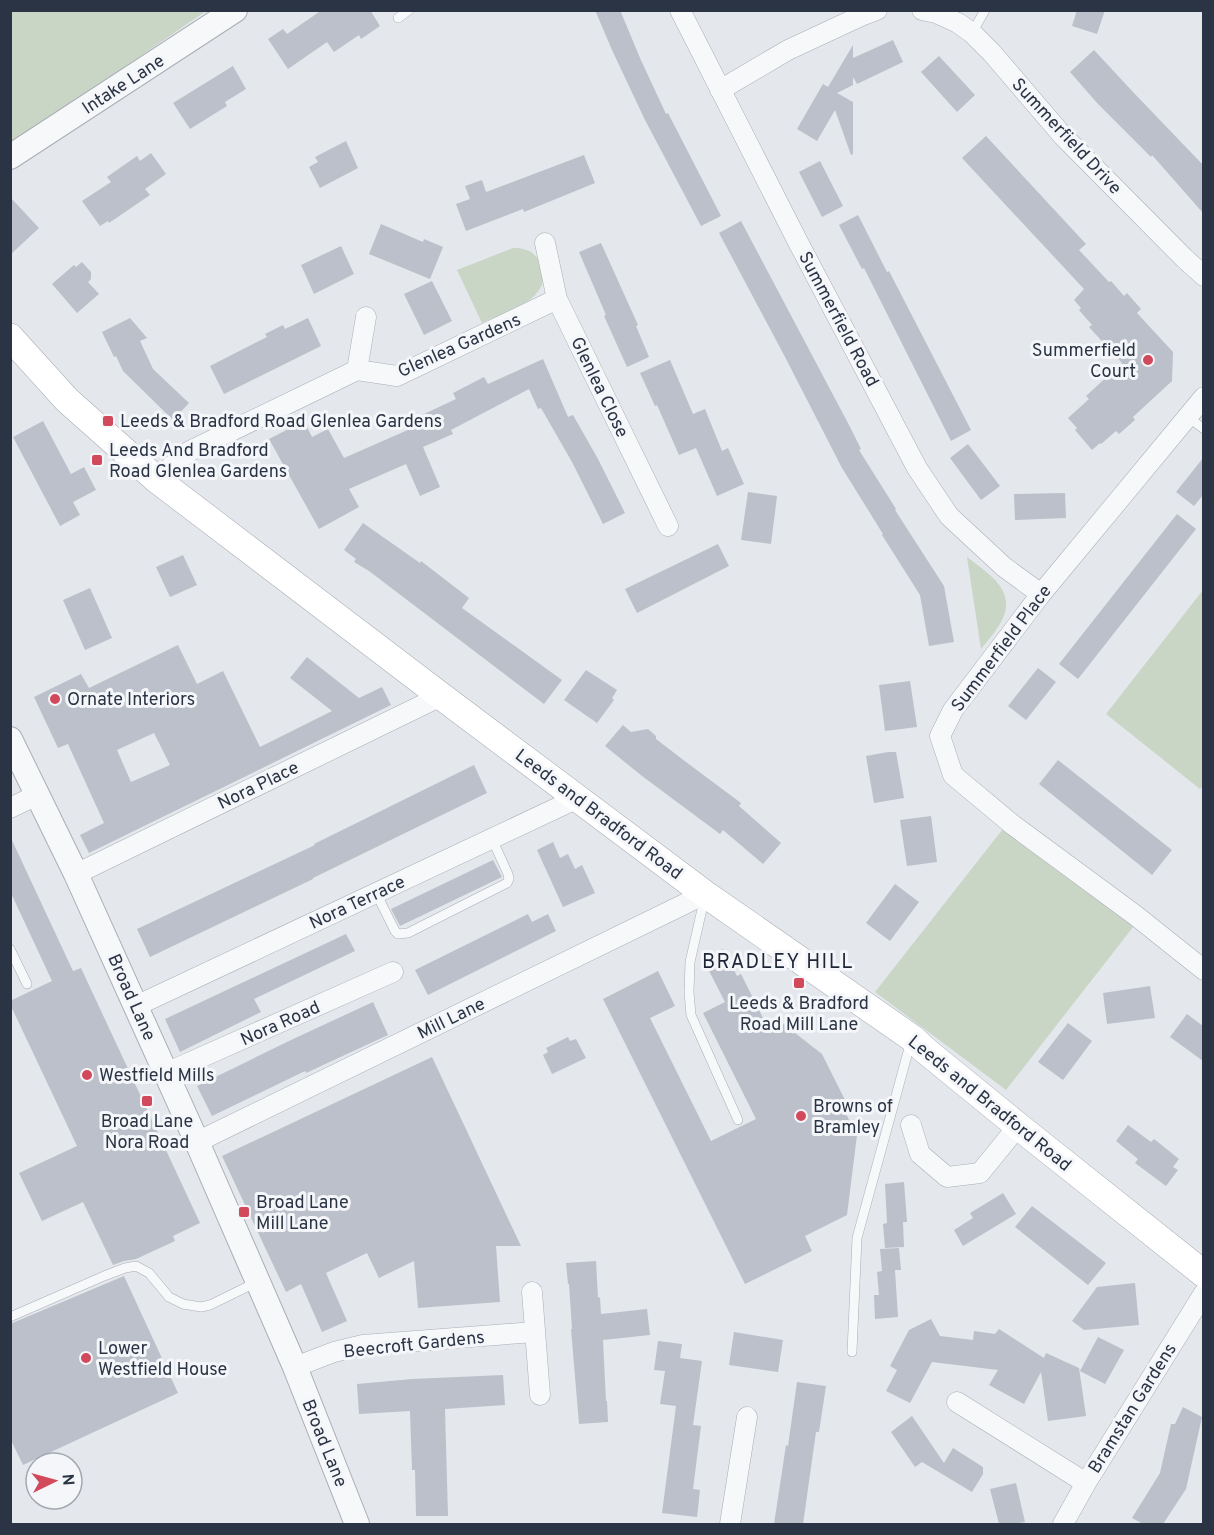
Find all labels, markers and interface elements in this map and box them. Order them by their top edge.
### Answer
street label: Intake Lane [78,50,169,120]
street label: Summerfield Drive [1006,74,1126,200]
street label: Summerfield Road [792,248,883,391]
street label: Glenlea Gardens [394,309,525,384]
street label: Glenlea Close [564,334,633,442]
place label: Summerfield Court [1032,340,1136,384]
marker: Summerfield Court [1141,353,1155,367]
place label: Leeds & Bradford Road Glenlea Gardens [120,411,442,434]
marker: Leeds & Bradford Road Glenlea Gardens [101,414,115,428]
place label: Leeds And Bradford Road Glenlea Gardens [109,440,287,484]
marker: Leeds And Bradford Road Glenlea Gardens [90,453,104,467]
street label: Summerfield Place [947,581,1057,717]
place label: Ornate Interiors [67,689,195,712]
marker: Ornate Interiors [48,692,62,706]
street label: Leeds and Bradford Road [510,745,686,886]
street label: Nora Place [214,757,303,816]
street label: Nora Terrace [306,871,409,936]
district label: BRADLEY HILL [702,950,854,976]
street label: Broad Lane [101,951,160,1045]
marker: Leeds & Bradford Road Mill Lane [792,976,806,990]
street label: Mill Lane [414,993,489,1046]
place label: Leeds & Bradford Road Mill Lane [729,993,869,1037]
street label: Nora Road [237,997,324,1052]
street label: Leeds and Bradford Road [903,1031,1075,1177]
place label: Westfield Mills [99,1065,214,1088]
marker: Westfield Mills [80,1068,94,1082]
marker: Broad Lane Nora Road [140,1094,154,1108]
place label: Browns of Bramley [813,1096,893,1140]
marker: Browns of Bramley [794,1109,808,1123]
place label: Broad Lane Nora Road [101,1111,193,1155]
place label: Broad Lane Mill Lane [256,1192,349,1236]
marker: Broad Lane Mill Lane [237,1205,251,1219]
street label: Beecroft Gardens [342,1327,486,1364]
place label: Lower Westfield House [98,1338,227,1382]
street label: Bramstan Gardens [1084,1339,1183,1478]
marker: Lower Westfield House [79,1351,93,1365]
street label: Broad Lane [296,1396,352,1491]
north arrow [24,1451,84,1511]
text: N [56,1473,77,1486]

